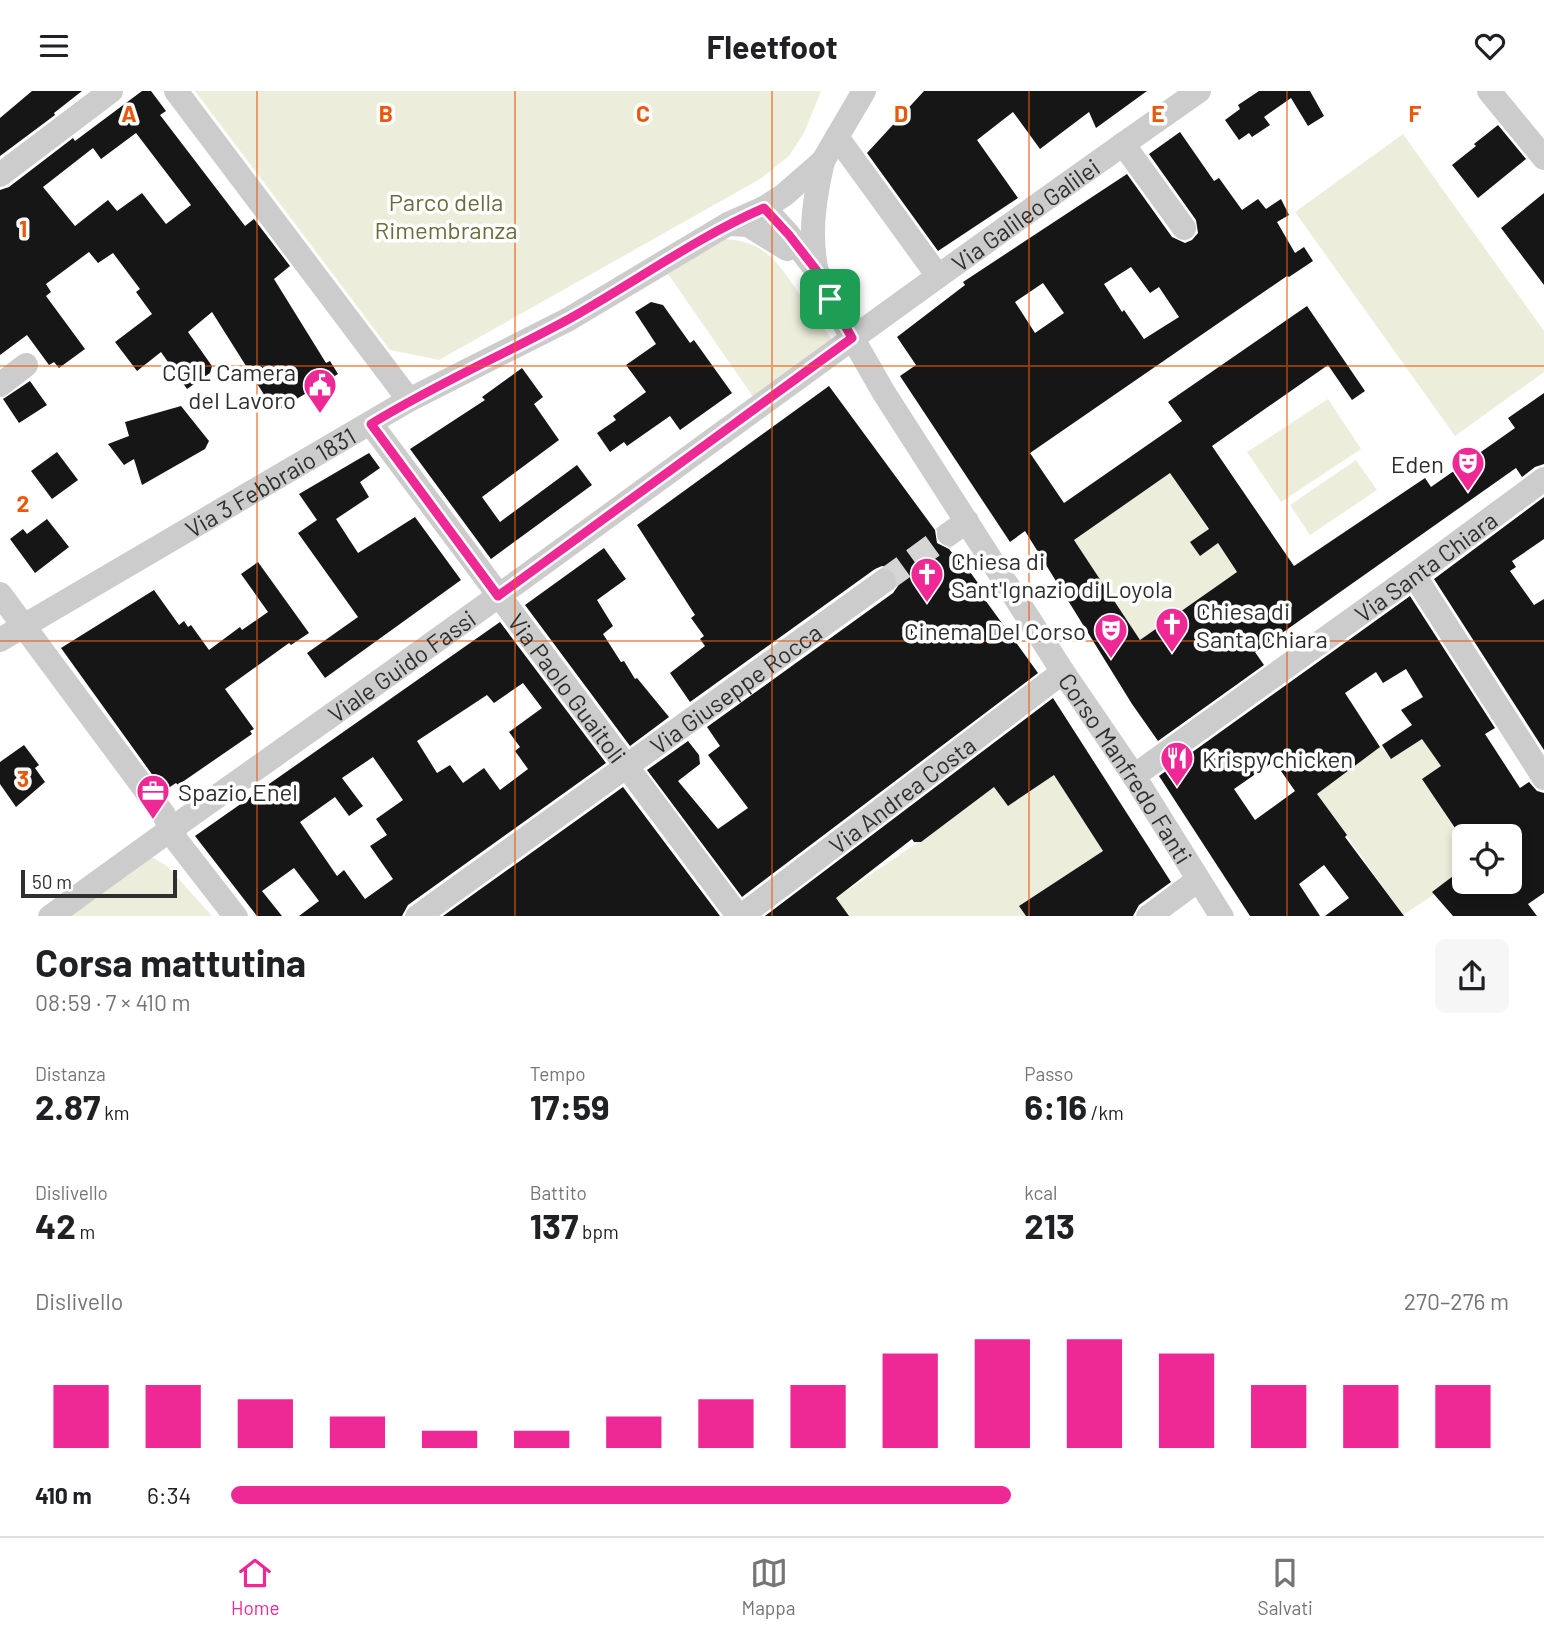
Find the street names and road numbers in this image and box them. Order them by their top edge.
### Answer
street label: Via Galileo Galilei [945,151,1105,277]
street label: Via 3 Febbraio 1831 [179,420,360,543]
street label: Via Santa Chiara [1348,505,1502,628]
street label: Viale Guido Fassi [322,603,481,728]
street label: Via Paolo Guaitoli [503,607,633,768]
street label: Via Giuseppe Rocca [644,617,827,759]
street label: Corso Manfredo Fanti [1053,667,1199,868]
street label: Via Andrea Costa [823,729,981,859]

